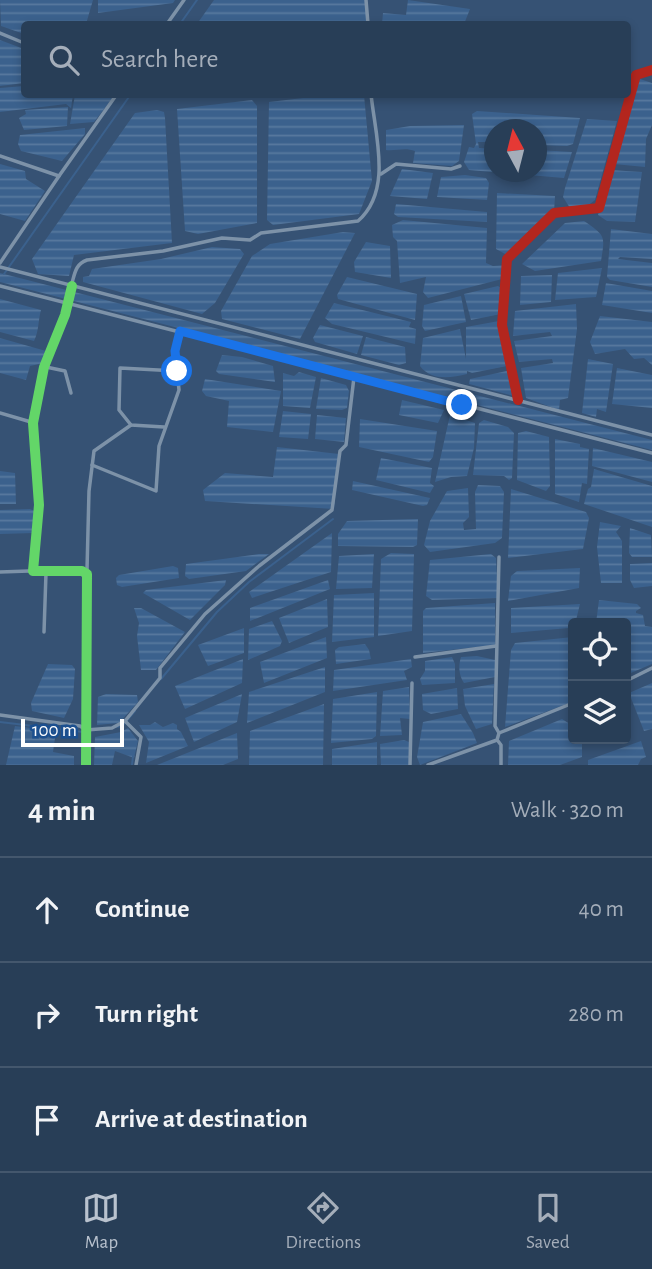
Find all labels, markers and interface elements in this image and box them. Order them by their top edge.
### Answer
search box [21,21,631,98]
icon: search [45,41,83,79]
text: Search here [101,46,219,72]
north arrow [484,119,547,182]
route start [161,355,192,386]
route end [446,389,477,420]
map controls [568,618,631,744]
button: locate [568,618,631,681]
button: layers [568,681,631,744]
scale bar [21,716,124,748]
text: 100 m [32,721,77,740]
text: 4 min [28,796,96,826]
text: Walk · 320 m [511,799,624,822]
icon: ahead [28,891,66,929]
text: Continue [95,896,190,922]
text: 40 m [579,898,624,921]
icon: right [28,996,66,1034]
text: Turn right [95,1001,198,1027]
text: 280 m [568,1003,624,1026]
icon: arrive [28,1101,66,1139]
text: Arrive at destination [95,1106,308,1132]
tab: Map [82,1189,120,1254]
tab: Directions [285,1189,361,1254]
tab: Saved [526,1189,570,1254]

